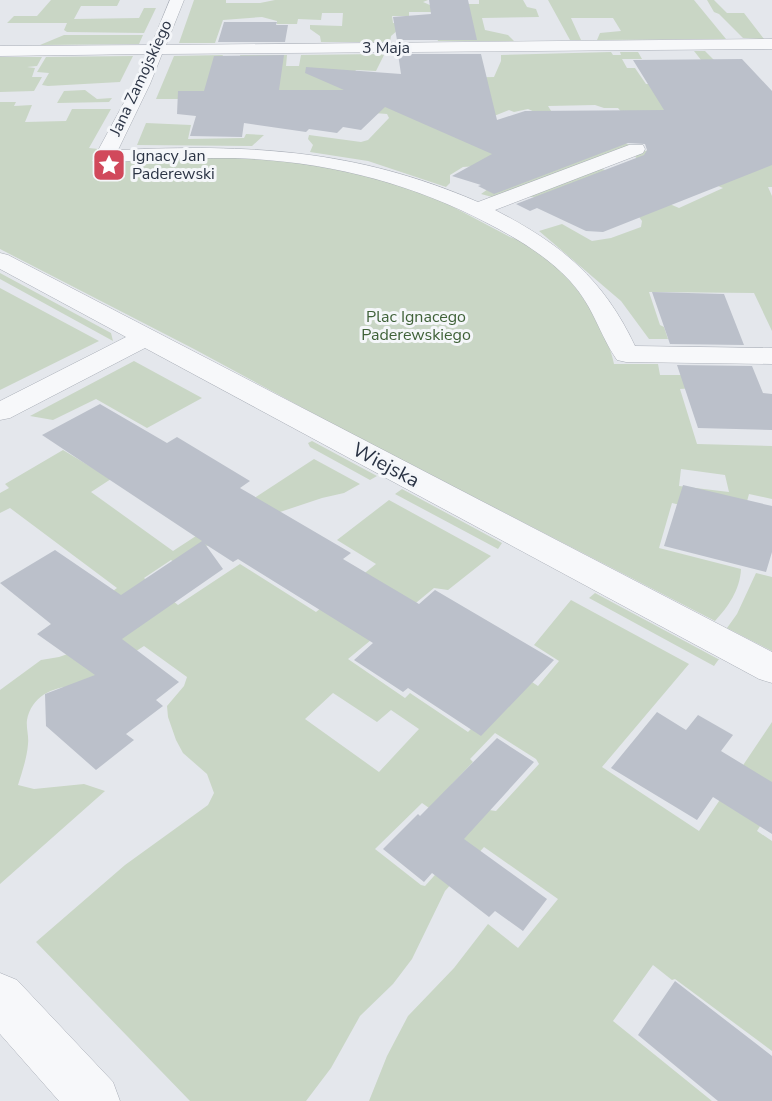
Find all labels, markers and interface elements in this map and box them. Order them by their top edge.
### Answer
street label: Jana Zamojskiego [104,16,178,140]
street label: 3 Maja [362,37,410,59]
place label: Ignacy Jan Paderewski [132,145,215,185]
place icon: Ignacy Jan Paderewski [91,147,127,183]
park label: Plac Ignacego Paderewskiego [361,306,471,346]
street label: Wiejska [348,436,424,494]

